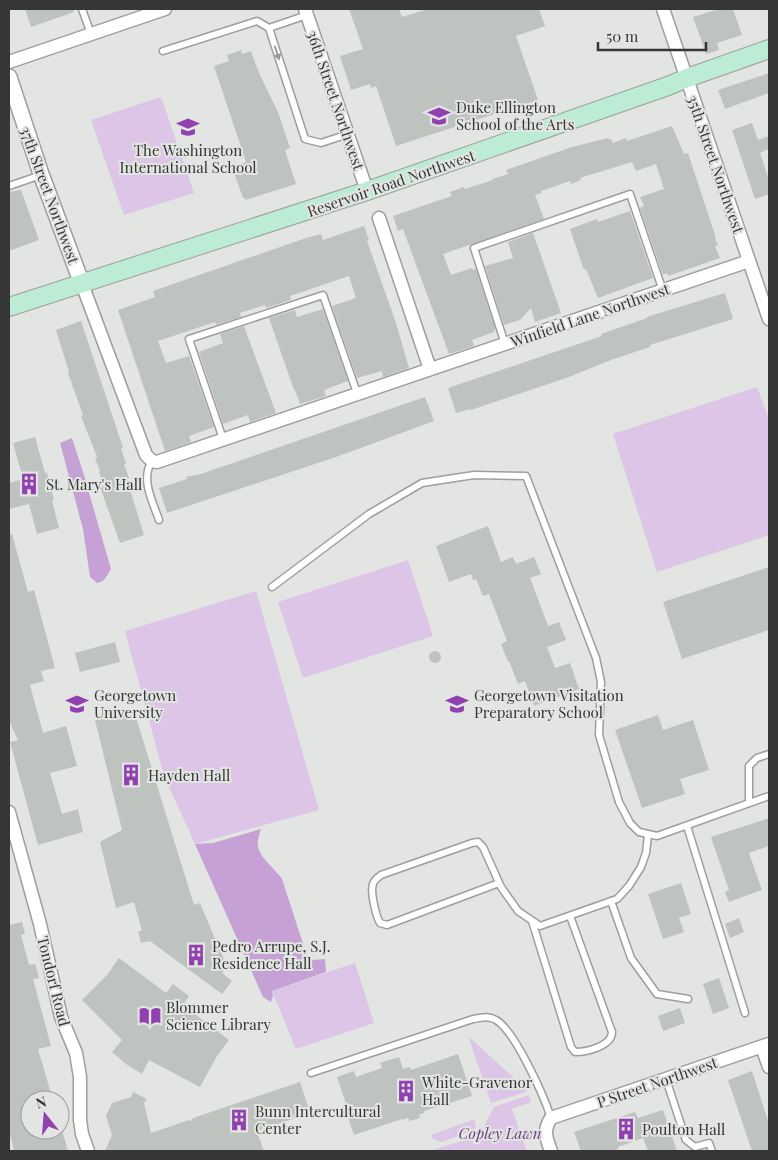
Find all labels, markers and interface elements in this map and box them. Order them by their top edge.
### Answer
scale bar [598,20,706,52]
text: 50 m [606,26,639,46]
street label: 36th Street Northwest [303,28,370,173]
one-way arrow [274,46,282,61]
street label: 35th Street Northwest [683,92,749,236]
place label: Duke Ellington School of the Arts [456,97,574,134]
school or university icon: Duke Ellington School of the Arts [426,103,452,129]
school or university icon: The Washington International School [175,114,201,140]
street label: 37th Street Northwest [16,124,84,267]
place label: The Washington International School [119,140,257,177]
street label: Reservoir Road Northwest [304,145,478,221]
street label: Winfield Lane Northwest [507,278,673,352]
building icon: St. Mary's Hall [16,471,42,497]
place label: St. Mary's Hall [46,474,142,494]
place label: Georgetown University [94,685,176,722]
place label: Georgetown Visitation Preparatory School [474,685,624,722]
school or university icon: Georgetown University [64,691,90,717]
school or university icon: Georgetown Visitation Preparatory School [444,691,470,717]
building icon: Hayden Hall [118,762,144,788]
place label: Hayden Hall [148,765,230,785]
street label: Tondorf Road [33,934,75,1028]
place label: Pedro Arrupe, S.J. Residence Hall [212,936,331,973]
building icon: Pedro Arrupe, S.J. Residence Hall [183,942,209,968]
place label: Blommer Science Library [166,997,271,1034]
library icon: Blommer Science Library [137,1003,163,1029]
street label: P Street Northwest [594,1052,721,1112]
place label: White-Gravenor Hall [421,1072,533,1109]
building icon: White-Gravenor Hall [393,1078,419,1104]
north arrow [20,1090,70,1140]
text: N [33,1092,49,1113]
place label: Bunn Intercultural Center [255,1101,381,1138]
building icon: Bunn Intercultural Center [226,1107,252,1133]
building icon: Poulton Hall [613,1116,639,1142]
place label: Poulton Hall [642,1119,725,1139]
park label: Copley Lawn [459,1123,541,1143]

